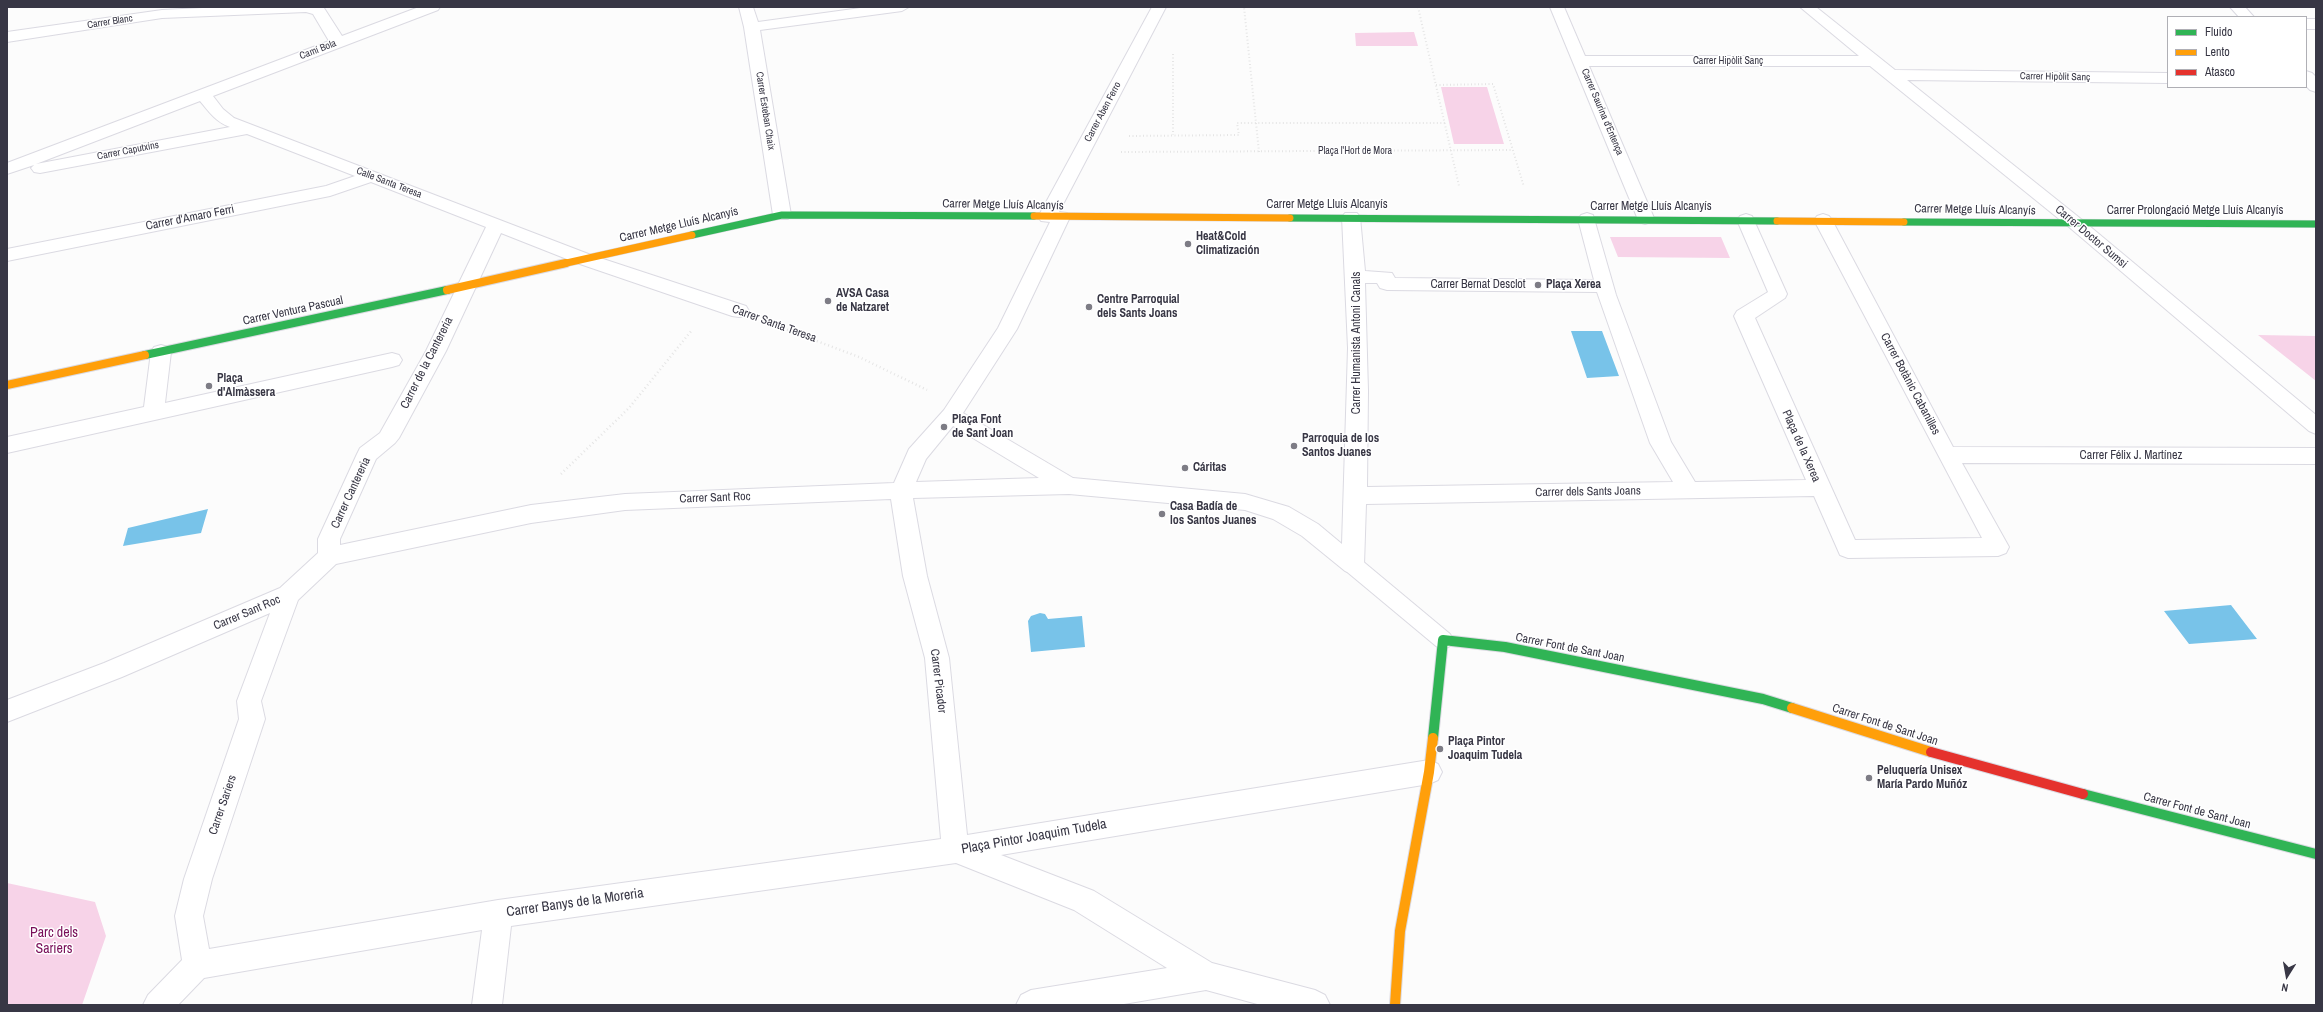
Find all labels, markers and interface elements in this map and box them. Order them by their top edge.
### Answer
street label: Carrer Blanc [86,12,134,32]
legend [2167,16,2307,88]
text: Fluido [2205,24,2232,40]
street label: Camí Bola [298,38,338,62]
text: Lento [2205,44,2230,60]
street label: Carrer Hipòlit Sanç [1693,55,1763,67]
text: Atasco [2205,64,2235,80]
street label: Carrer Saurina d'Entença [1578,67,1626,157]
street label: Carrer Hipòlit Sanç [2020,70,2090,84]
street label: Carrer Esteban Chaix [753,71,777,151]
street label: Carrer Aben Ferro [1082,80,1124,144]
street label: Carrer Caputxins [96,139,160,163]
street label: Plaça l'Hort de Mora [1318,145,1392,157]
street label: Calle Santa Teresa [355,165,423,201]
street label: Carrer Metge Lluís Alcanyís [942,197,1064,213]
street label: Carrer Metge Lluís Alcanyís [1266,198,1388,212]
street label: Carrer Metge Lluís Alcanyís [1590,200,1712,214]
street label: Carrer d'Amaro Ferri [144,202,236,234]
street label: Carrer Metge Lluís Alcanyís [1914,202,2036,218]
street label: Carrer Doctor Sumsi [2052,202,2130,272]
street label: Carrer Metge Lluís Alcanyís [618,204,740,246]
street label: Carrer Prolongació Metge Lluís Alcanyís [2107,204,2283,218]
place label: Heat&Cold Climatización [1196,230,1259,258]
marker: Heat&Cold Climatización [1183,239,1193,249]
street label: Carrer Humanista Antoni Canals [1350,272,1364,414]
street label: Carrer Bernat Desclot [1430,278,1526,292]
place label: Plaça Xerea [1546,278,1601,292]
marker: Plaça Xerea [1533,280,1543,290]
place label: AVSA Casa de Natzaret [836,287,889,315]
street label: Carrer Ventura Pascual [241,293,345,329]
place label: Centre Parroquial dels Sants Joans [1097,293,1180,321]
marker: AVSA Casa de Natzaret [823,296,833,306]
street label: Carrer Santa Teresa [730,302,818,346]
marker: Centre Parroquial dels Sants Joans [1084,302,1094,312]
street label: Carrer de la Cantereria [398,315,456,411]
street label: Carrer Botànic Cabanilles [1877,331,1943,437]
place label: Plaça d'Almàssera [217,372,275,400]
marker: Plaça d'Almàssera [204,381,214,391]
street label: Plaça de la Xerea [1779,408,1823,484]
place label: Plaça Font de Sant Joan [952,413,1013,441]
marker: Plaça Font de Sant Joan [939,422,949,432]
place label: Parroquia de los Santos Juanes [1302,432,1379,460]
marker: Parroquia de los Santos Juanes [1289,441,1299,451]
street label: Carrer Félix J. Martínez [2080,449,2182,463]
street label: Carrer Cantereria [328,455,374,531]
place label: Cáritas [1193,461,1226,475]
marker: Cáritas [1180,463,1190,473]
street label: Carrer dels Sants Joans [1535,484,1641,500]
street label: Carrer Sant Roc [679,490,751,506]
place label: Casa Badía de los Santos Juanes [1170,500,1256,528]
marker: Casa Badía de los Santos Juanes [1157,509,1167,519]
street label: Carrer Sant Roc [211,592,283,634]
street label: Carrer Font de Sant Joan [1514,630,1626,666]
street label: Carrer Picador [927,648,949,714]
street label: Carrer Font de Sant Joan [1830,701,1940,749]
place label: Plaça Pintor Joaquim Tudela [1448,735,1522,763]
marker: Plaça Pintor Joaquim Tudela [1435,744,1445,754]
place label: Peluquería Unisex María Pardo Muñóz [1877,764,1967,792]
street label: Carrer Sariers [206,773,240,837]
marker: Peluquería Unisex María Pardo Muñóz [1864,773,1874,783]
street label: Carrer Font de Sant Joan [2142,790,2252,832]
street label: Plaça Pintor Joaquim Tudela [960,816,1108,858]
street label: Carrer Banys de la Moreria [505,885,645,921]
park label: Parc dels Sariers [30,925,78,958]
north arrow [2267,956,2307,996]
text: N [2280,980,2289,995]

